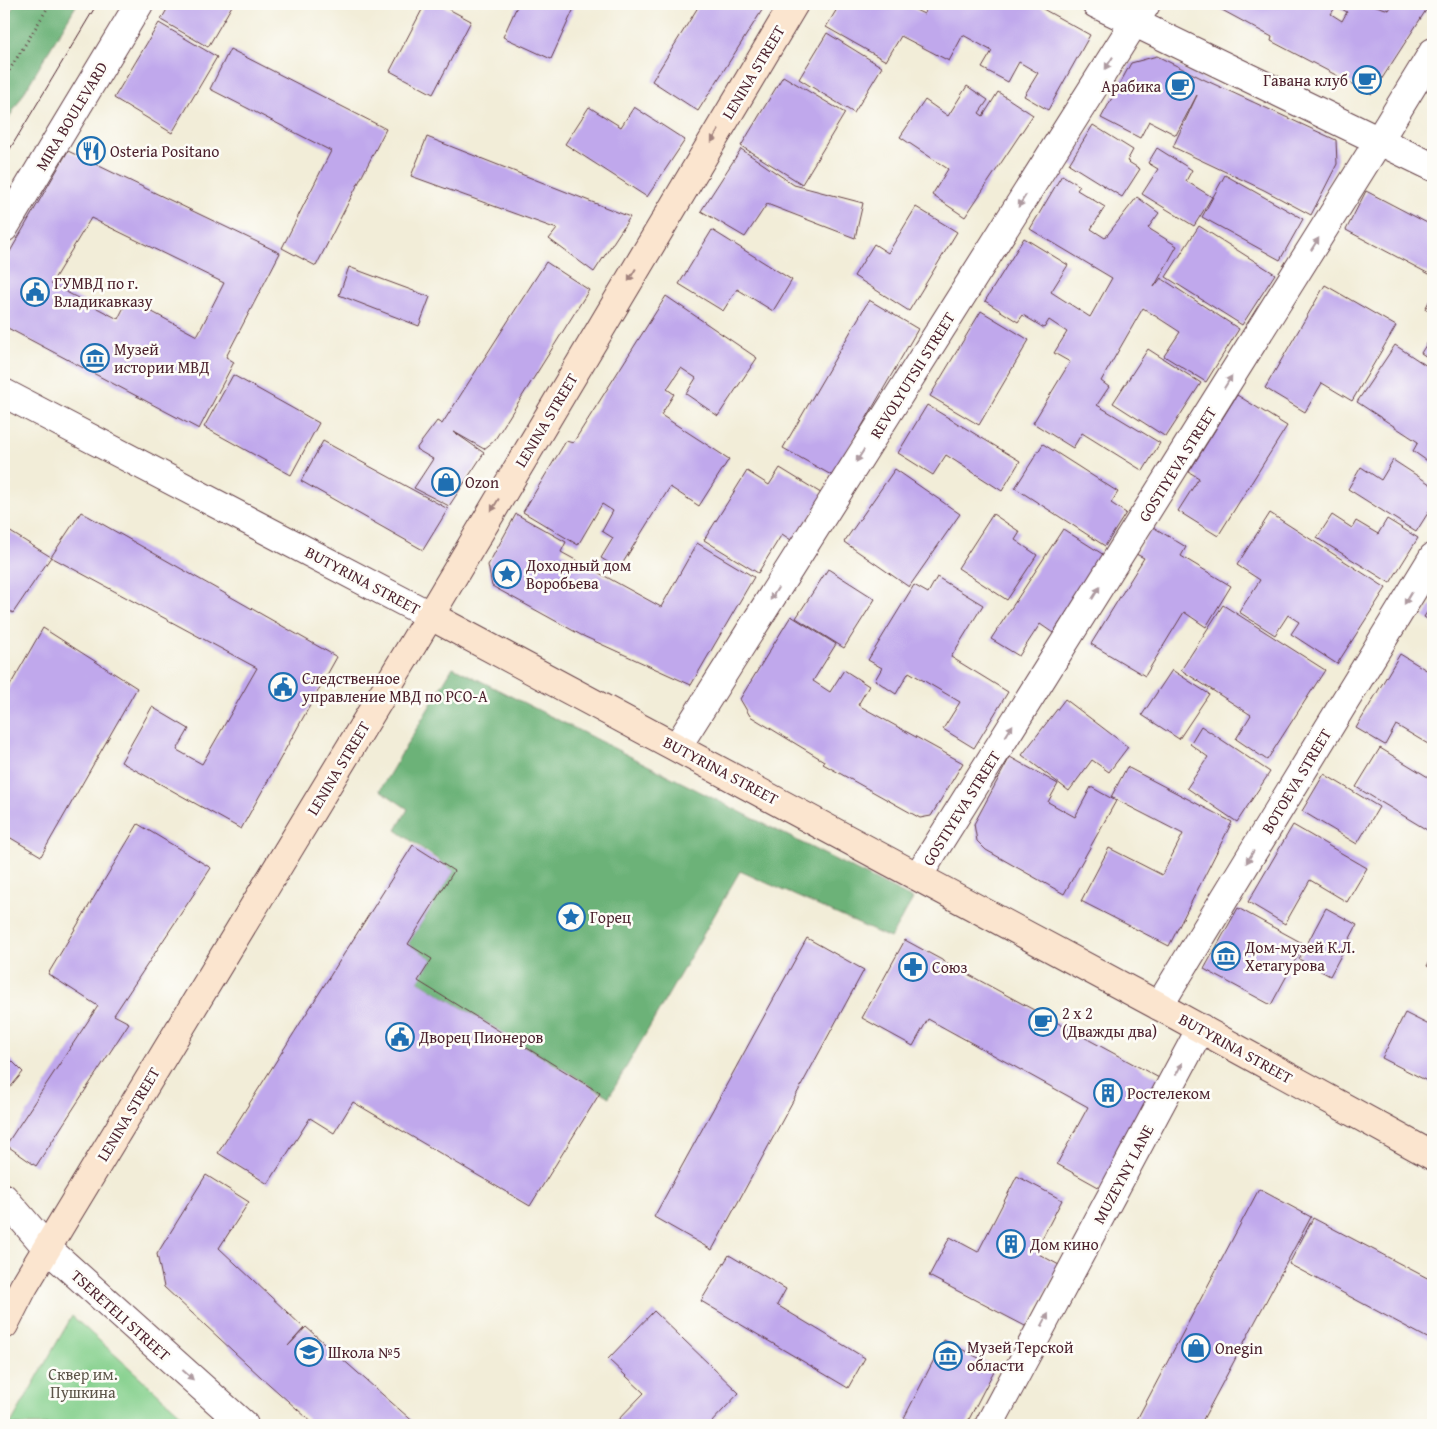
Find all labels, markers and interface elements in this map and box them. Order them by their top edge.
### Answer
street label: LENINA STREET [715,20,791,124]
street label: MIRA BOULEVARD [29,57,113,175]
one-way arrow [1104,57,1114,70]
cafe icon: Гавана клуб [1352,65,1382,95]
place label: Гавана клуб [1263,68,1348,92]
cafe icon: Арабика [1165,71,1195,101]
place label: Арабика [1101,74,1161,98]
one-way arrow [711,129,720,142]
restaurant icon: Osteria Positano [76,136,106,166]
place label: Osteria Positano [110,139,219,163]
one-way arrow [1017,194,1027,207]
one-way arrow [1310,237,1319,251]
one-way arrow [627,269,636,282]
place label: ГУМВД по г. Владикавказу [54,271,153,313]
public building icon: ГУМВД по г. Владикавказу [20,277,50,307]
street label: REVOLYUTSII STREET [863,307,961,443]
place label: Музей истории МВД [114,337,210,379]
museum icon: Музей истории МВД [80,343,110,373]
street label: LENINA STREET [508,368,584,472]
one-way arrow [1224,375,1233,388]
street label: GOSTIYEVA STREET [1132,402,1222,526]
one-way arrow [856,450,865,463]
shop icon: Ozon [431,467,461,497]
place label: Ozon [465,470,499,494]
one-way arrow [490,499,499,512]
street label: BUTYRINA STREET [301,540,425,620]
place label: Доходный дом Воробьева [525,553,631,595]
place icon: Доходный дом Воробьева [492,559,522,589]
one-way arrow [769,587,778,600]
one-way arrow [1091,587,1100,600]
one-way arrow [1403,592,1412,605]
place label: Следственное управление МВД по РСО-А [301,666,488,708]
public building icon: Следственное управление МВД по РСО-А [268,672,298,702]
street label: LENINA STREET [300,716,376,820]
street label: BOTOEVA STREET [1255,724,1337,838]
one-way arrow [1005,725,1014,738]
street label: BUTYRINA STREET [659,730,783,810]
street label: GOSTIYEVA STREET [916,746,1006,870]
one-way arrow [1246,850,1255,863]
place icon: Горец [556,902,586,932]
place label: Горец [590,905,631,929]
place label: Дом-музей К.Л. Хетагурова [1244,935,1355,977]
museum icon: Дом-музей К.Л. Хетагурова [1211,941,1241,971]
pharmacy icon: Союз [898,952,928,982]
place label: Союз [932,955,967,979]
place label: 2 х 2 (Дважды два) [1062,1001,1157,1043]
cafe icon: 2 х 2 (Дважды два) [1028,1007,1058,1037]
street label: BUTYRINA STREET [1175,1007,1297,1089]
public building icon: Дворец Пионеров [385,1022,415,1052]
place label: Дворец Пионеров [418,1025,544,1049]
street label: LENINA STREET [90,1062,166,1166]
one-way arrow [1175,1062,1183,1076]
building icon: Ростелеком [1093,1078,1123,1108]
place label: Ростелеком [1127,1081,1210,1105]
street label: MUZEYNY LANE [1087,1120,1159,1228]
building icon: Дом кино [996,1229,1026,1259]
place label: Дом кино [1029,1232,1099,1256]
street label: TSERETELI STREET [66,1264,176,1366]
one-way arrow [1041,1313,1049,1328]
shop icon: Onegin [1181,1333,1211,1363]
place label: Музей Терской области [967,1335,1074,1377]
place label: Onegin [1215,1336,1263,1360]
school or university icon: Школа №5 [294,1337,324,1367]
place label: Школа №5 [328,1340,401,1364]
museum icon: Музей Терской области [933,1341,963,1371]
park label: Сквер им. Пушкина [48,1362,118,1404]
one-way arrow [181,1369,193,1381]

